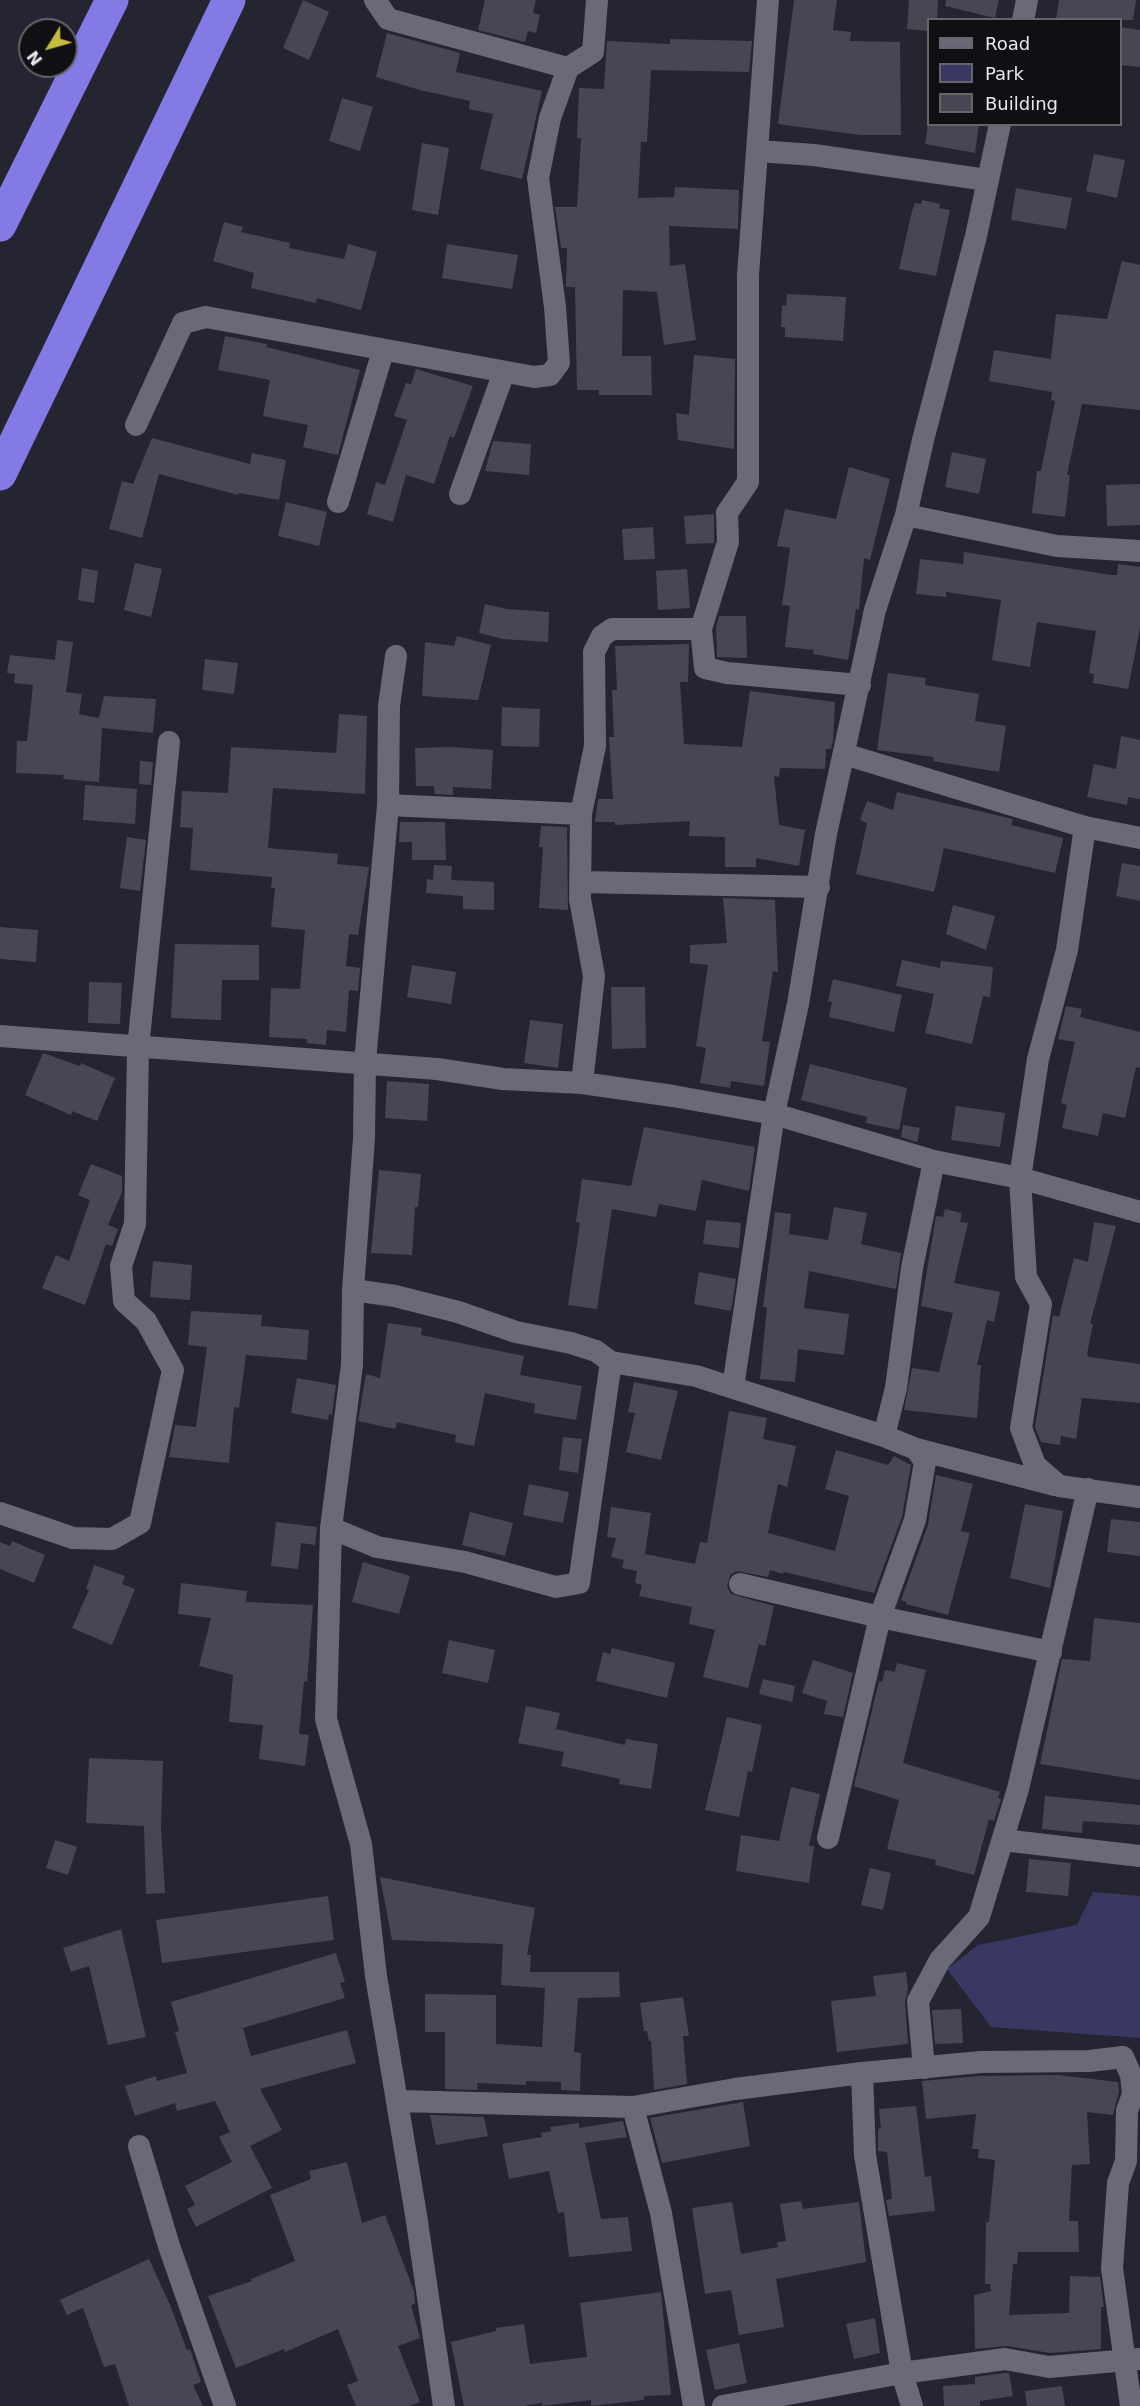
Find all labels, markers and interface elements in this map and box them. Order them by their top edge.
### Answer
north arrow [18,18,78,78]
legend [927,18,1122,126]
text: Road [985,33,1030,54]
text: N [23,47,46,69]
text: Park [985,63,1024,84]
text: Building [985,93,1058,114]

